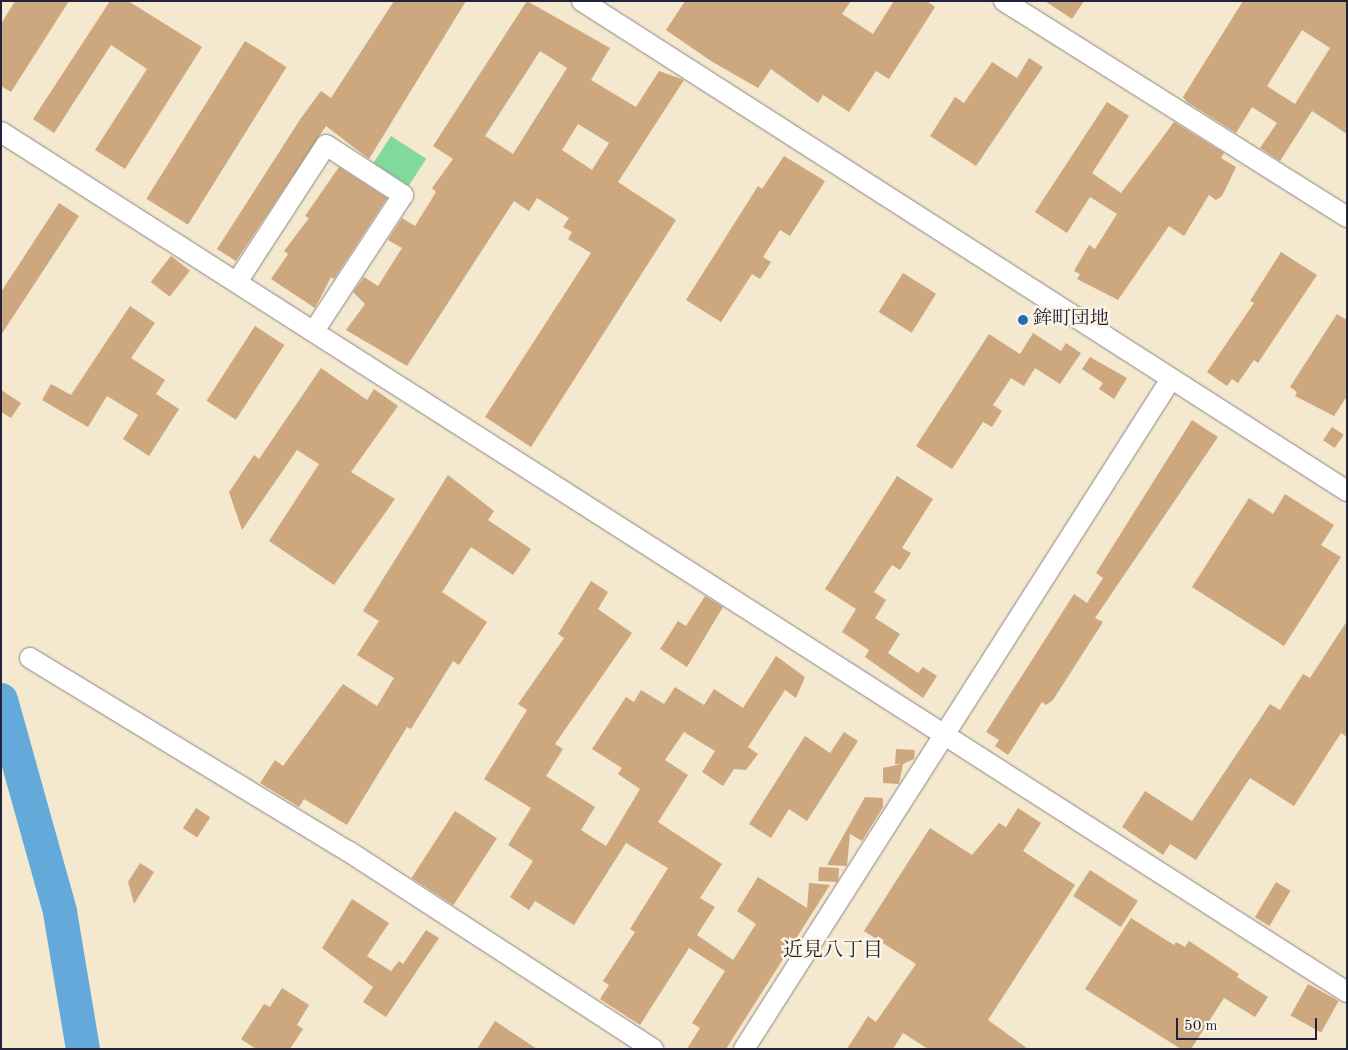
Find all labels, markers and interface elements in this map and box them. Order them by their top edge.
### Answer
place label: 鉾町団地 [1033,309,1109,331]
marker: 鉾町団地 [1017,314,1029,326]
district label: 近見八丁目 [783,939,883,963]
scale bar [1178,1008,1319,1040]
text: 50 m [1184,1019,1218,1034]

